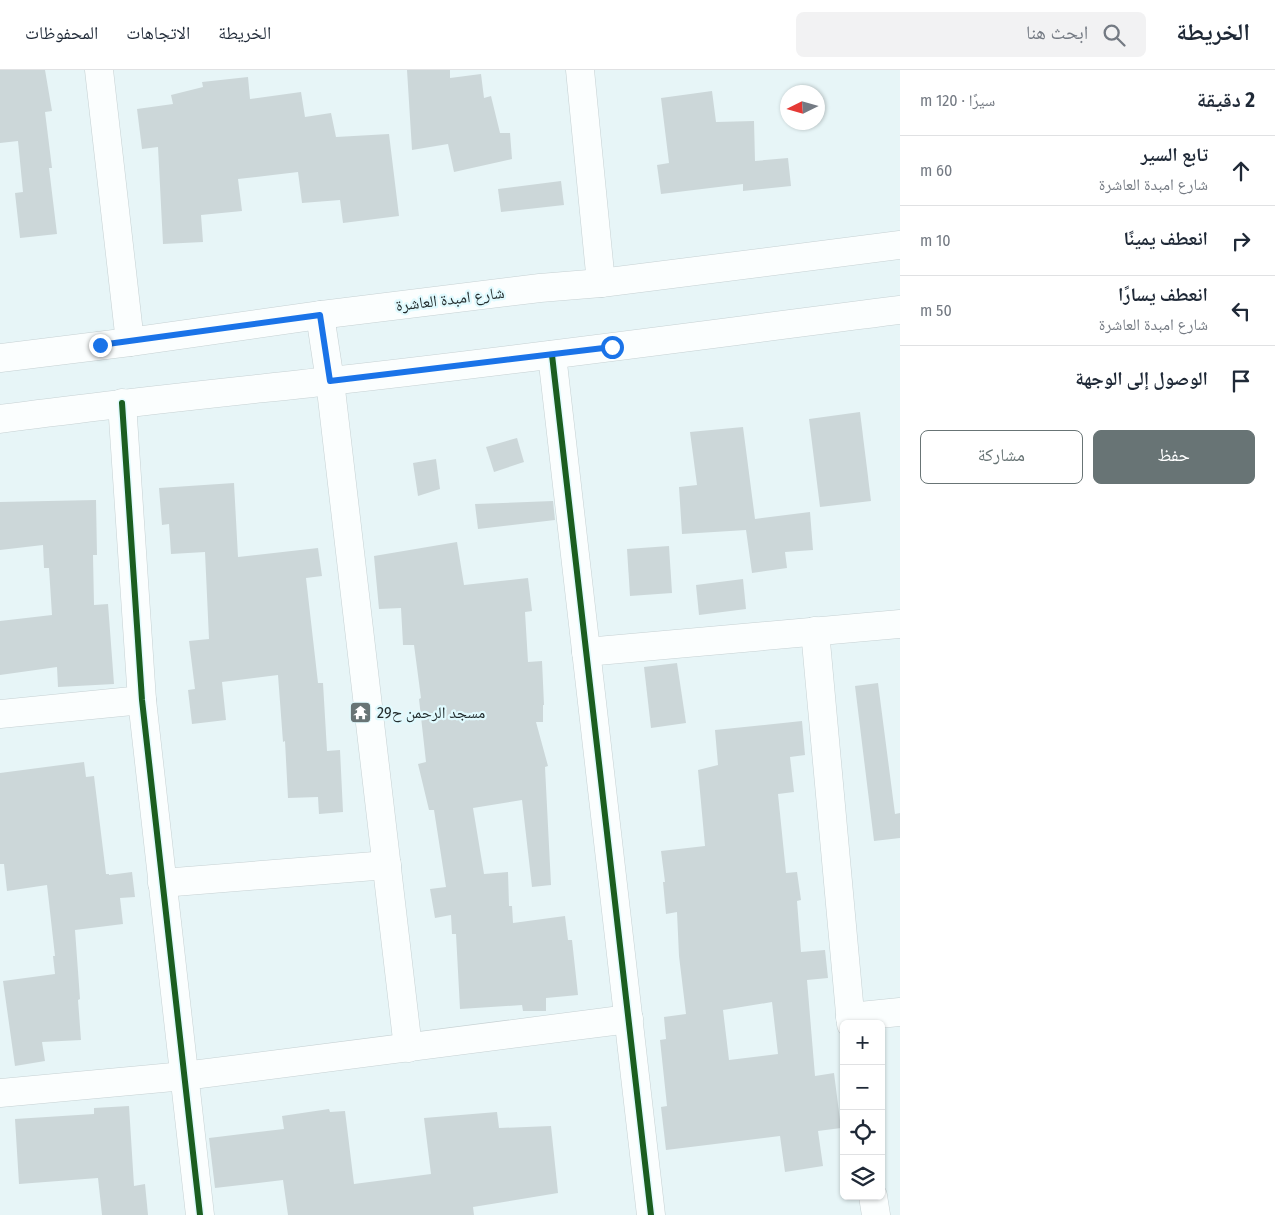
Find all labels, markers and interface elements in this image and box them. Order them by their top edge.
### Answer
search box [796,12,1146,57]
text: الخريطة [1176,18,1250,46]
text: ابحث هنا [1026,21,1088,44]
icon: search [1100,21,1128,49]
text: المحفوظات [25,22,98,44]
text: الاتجاهات [126,22,190,44]
text: الخريطة [218,22,271,44]
north arrow [780,85,825,130]
text: 2 دقيقة [1197,87,1255,113]
text: سيرًا · 120 m [920,91,995,110]
text: تابع السير [1141,143,1208,166]
icon: ahead [1227,157,1255,185]
text: 60 m [920,161,952,180]
text: شارع امبدة العاشرة [1099,175,1208,194]
text: انعطف يمينًا [1123,227,1208,250]
icon: right [1227,227,1255,255]
text: 10 m [920,231,951,250]
street label: شارع امبدة العاشرة [395,283,505,316]
text: انعطف يسارًا [1118,283,1208,306]
icon: left [1227,297,1255,325]
text: 50 m [920,301,952,320]
text: شارع امبدة العاشرة [1099,315,1208,334]
route end [89,334,112,357]
route start [601,336,624,359]
text: الوصول إلى الوجهة [1075,367,1208,390]
icon: arrive [1227,367,1255,395]
button: مشاركة [920,430,1083,484]
button: حفظ [1093,430,1255,484]
temple icon: مسجد الرحمن ح29 [349,700,373,724]
place label: مسجد الرحمن ح29 [377,703,485,723]
map controls [840,1020,885,1200]
button: + [840,1020,885,1065]
button: − [840,1065,885,1110]
button: locate [840,1110,885,1155]
button: layers [840,1155,885,1200]

